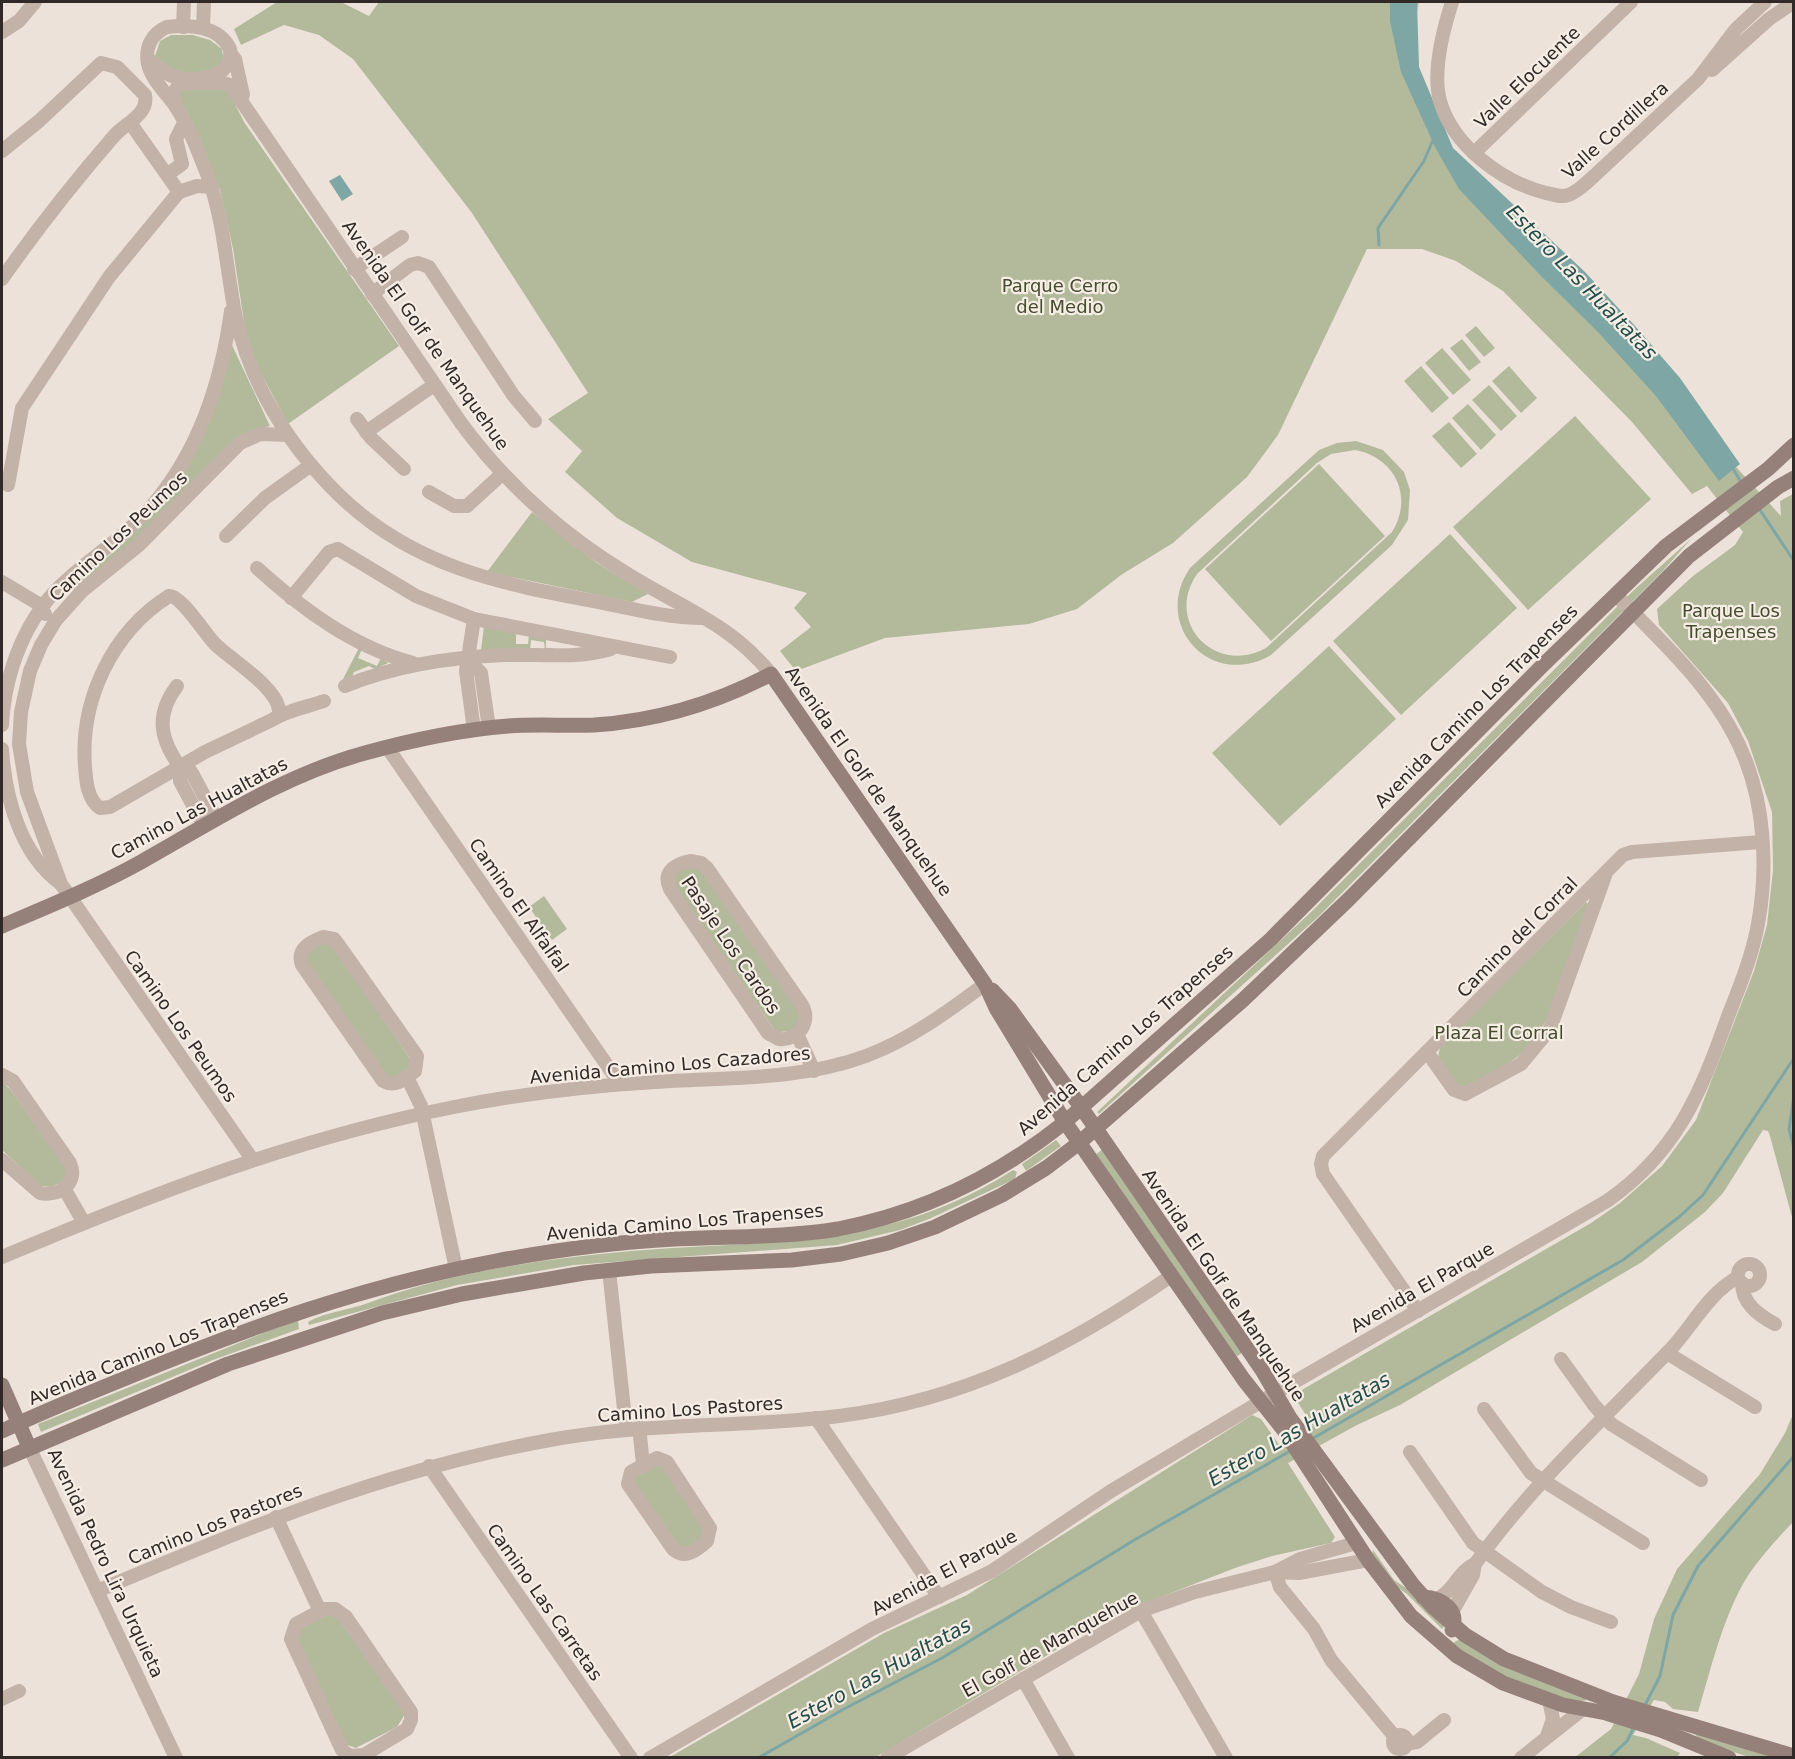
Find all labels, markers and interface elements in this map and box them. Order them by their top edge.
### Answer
street label: Valle Elocuente [1470,21,1584,133]
street label: Valle Cordillera [1558,77,1672,183]
water label: Estero Las Hualtatas [1502,199,1662,365]
street label: Avenida El Golf de Manquehue [338,216,514,454]
park label: Parque Cerro del Medio [1002,275,1118,317]
street label: Camino Los Peumos [45,467,191,605]
street label: Avenida Camino Los Trapenses [1370,600,1582,812]
park label: Parque Los Trapenses [1682,600,1780,642]
street label: Avenida El Golf de Manquehue [781,662,957,900]
street label: Camino Las Hualtatas [107,752,291,864]
street label: Camino El Alfalfal [465,834,573,976]
street label: Pasaje Los Cardos [677,872,785,1018]
street label: Camino del Corral [1452,872,1582,1002]
street label: Avenida Camino Los Trapenses [1013,941,1237,1139]
street label: Camino Los Peumos [121,946,241,1106]
park label: Plaza El Corral [1434,1022,1564,1043]
street label: Avenida Camino Los Cazadores [529,1042,811,1088]
street label: Avenida El Golf de Manquehue [1138,1165,1310,1405]
street label: Avenida Camino Los Trapenses [546,1199,824,1245]
street label: Avenida El Parque [1347,1237,1497,1337]
street label: Avenida Camino Los Trapenses [25,1285,291,1409]
water label: Estero Las Hualtatas [1204,1367,1394,1491]
street label: Camino Los Pastores [596,1392,784,1426]
street label: Avenida Pedro Lira Urquieta [44,1445,168,1681]
street label: Camino Los Pastores [125,1479,305,1569]
street label: Camino Las Carretas [483,1520,607,1684]
street label: Avenida El Parque [868,1525,1020,1619]
street label: El Golf de Manquehue [958,1587,1142,1701]
water label: Estero Las Hualtatas [783,1612,975,1734]

